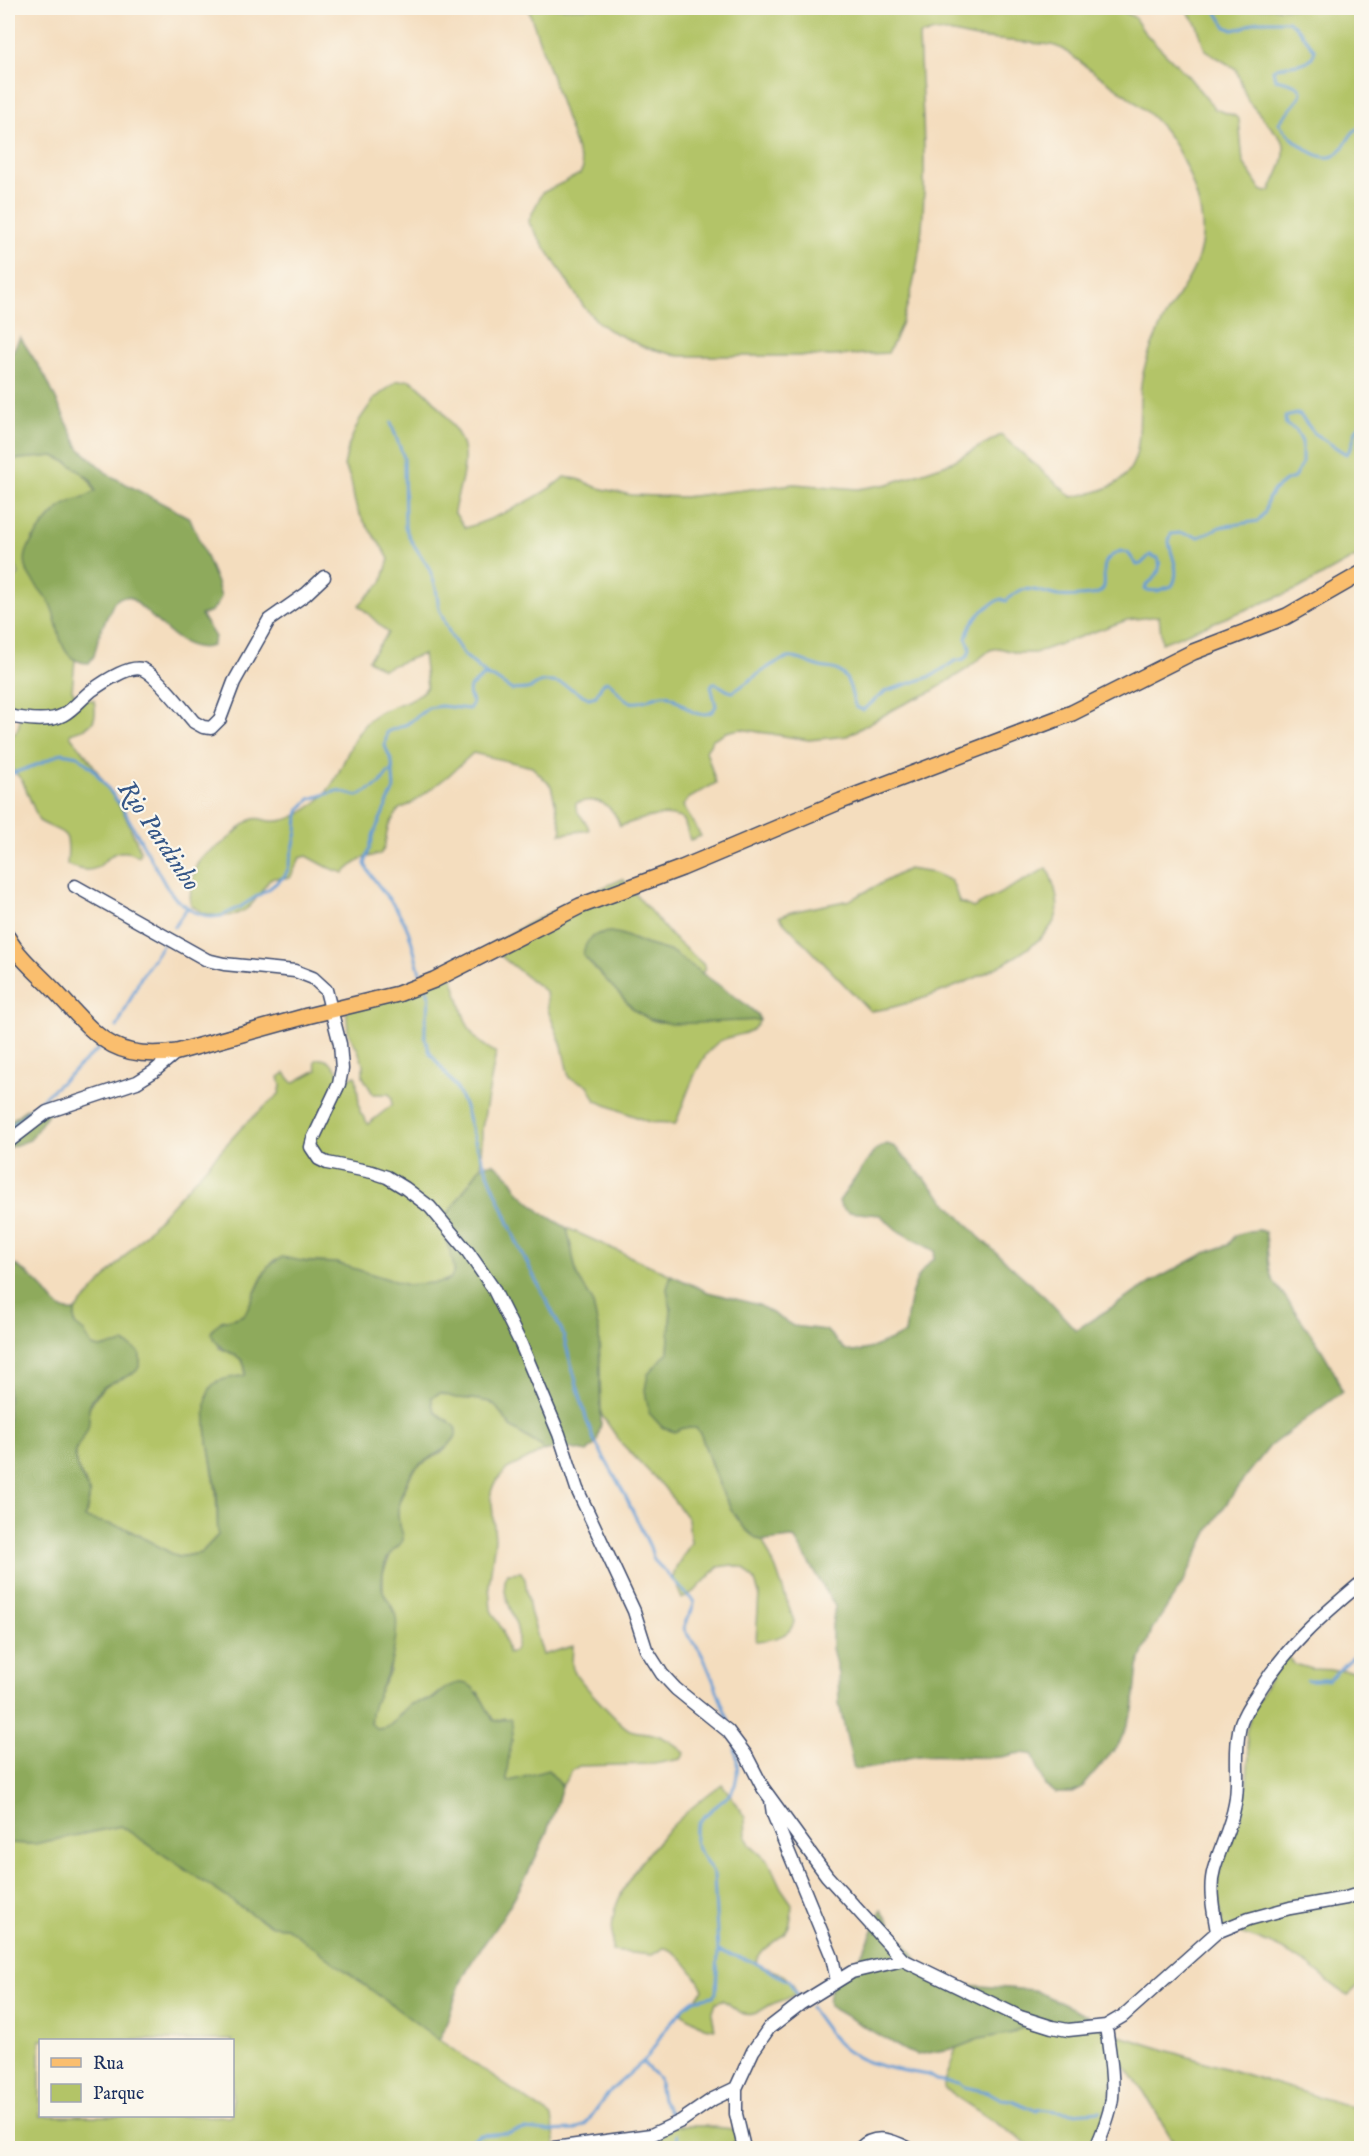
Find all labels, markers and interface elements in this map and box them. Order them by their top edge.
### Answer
water label: Rio Pardinho [110,774,208,897]
legend [39,2039,234,2117]
text: Rua [93,2053,124,2076]
text: Parque [93,2083,144,2106]

